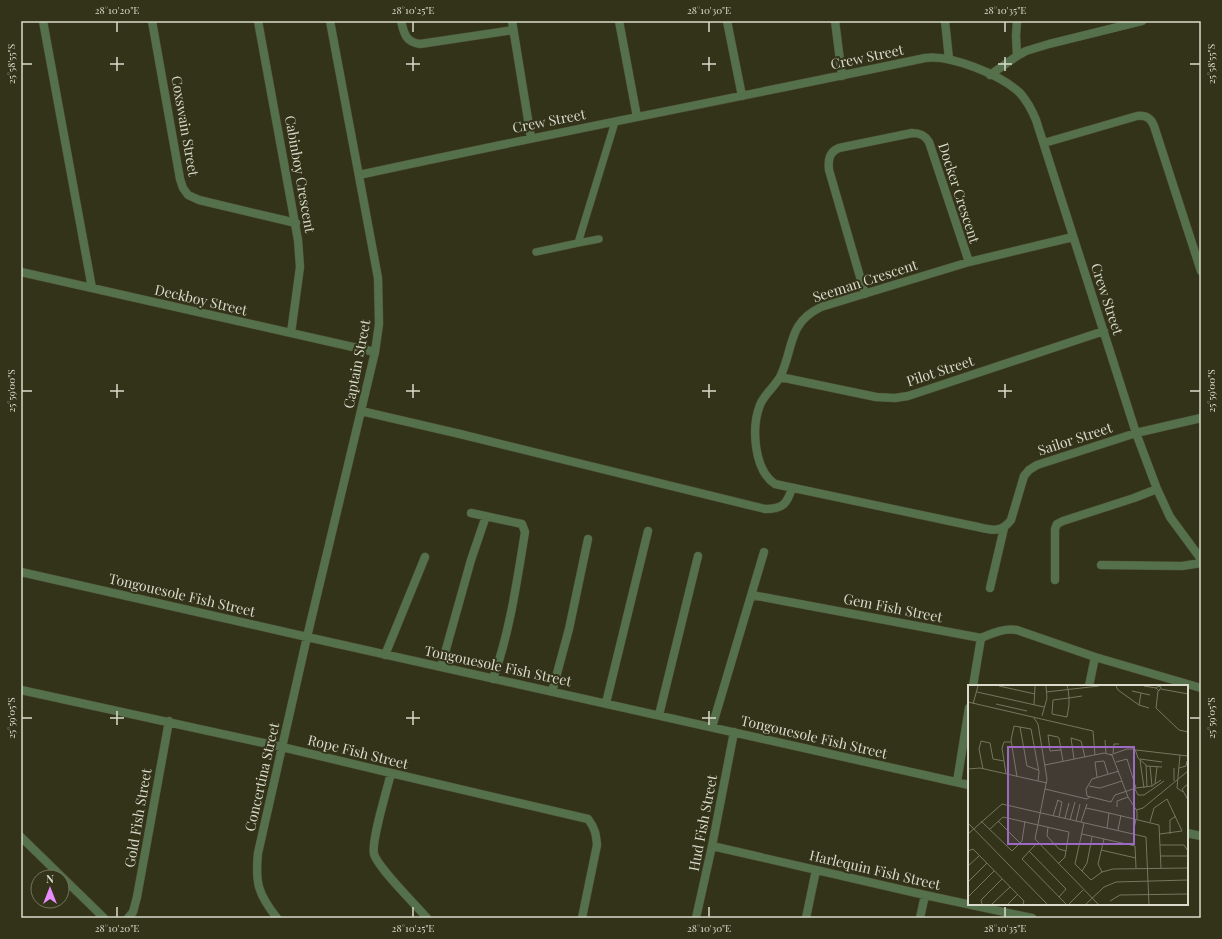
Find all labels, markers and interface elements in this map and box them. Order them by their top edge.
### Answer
text: 28°10'20"E [95,3,139,17]
text: 28°10'25"E [392,3,434,17]
text: 28°10'30"E [687,3,731,17]
text: 28°10'35"E [984,3,1026,17]
street label: Crew Street [829,39,906,74]
text: 25°58'55"S [4,44,18,84]
text: 25°58'55"S [1204,44,1218,84]
street label: Coxswain Street [167,74,204,179]
street label: Crew Street [511,104,588,137]
street label: Cabinboy Crescent [281,114,320,235]
street label: Docker Crescent [934,140,985,246]
street label: Seeman Crescent [810,254,921,306]
street label: Crew Street [1087,261,1128,338]
street label: Deckboy Street [153,280,250,320]
street label: Captain Street [339,317,375,410]
street label: Pilot Street [904,350,977,390]
text: 25°59'00"S [4,369,18,413]
text: 25°59'00"S [1204,369,1218,413]
street label: Sailor Street [1035,417,1115,459]
street label: Tongouesole Fish Street [107,568,258,621]
street label: Gem Fish Street [842,589,945,627]
street label: Tongouesole Fish Street [423,641,574,691]
inset map [968,685,1188,905]
text: 25°59'05"S [4,697,18,739]
text: 25°59'05"S [1204,697,1218,739]
street label: Tongouesole Fish Street [739,710,890,763]
street label: Concertina Street [240,720,283,833]
street label: Rope Fish Street [306,730,411,773]
street label: Gold Fish Street [119,766,156,869]
street label: Hud Fish Street [684,772,721,873]
street label: Harlequin Fish Street [808,845,944,894]
north arrow [30,869,70,909]
text: N [46,871,54,886]
text: 28°10'20"E [95,921,139,935]
text: 28°10'25"E [392,921,434,935]
text: 28°10'30"E [687,921,731,935]
text: 28°10'35"E [984,921,1026,935]

